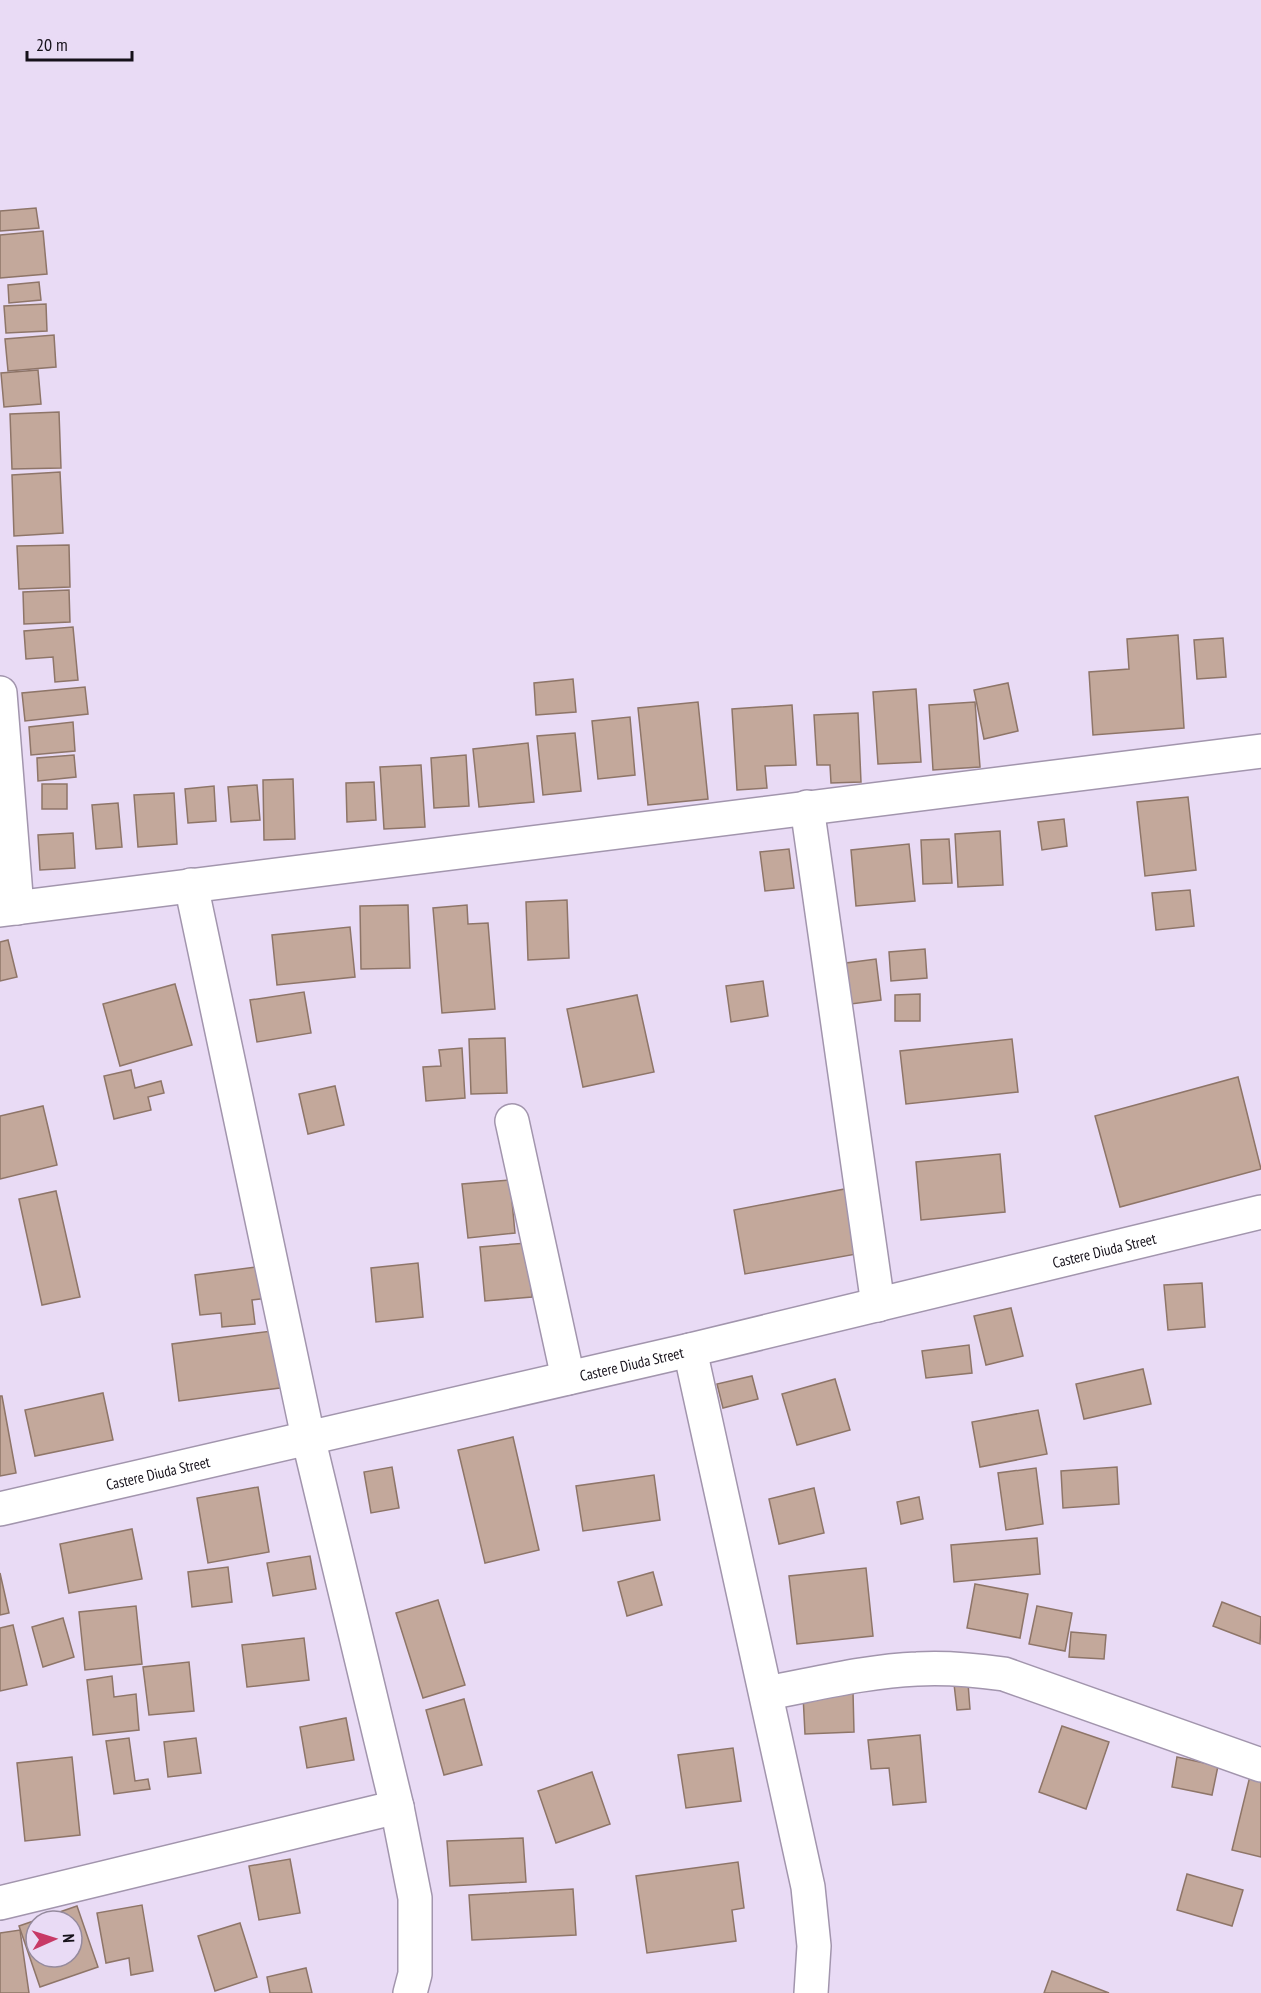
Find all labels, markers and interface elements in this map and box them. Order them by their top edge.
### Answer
scale bar [27,24,132,62]
text: 20 m [36,33,68,56]
street label: Castere Diuda Street [1050,1228,1158,1272]
street label: Castere Diuda Street [578,1342,685,1385]
street label: Castere Diuda Street [104,1451,212,1494]
north arrow [24,1909,84,1969]
text: N [59,1933,79,1943]

